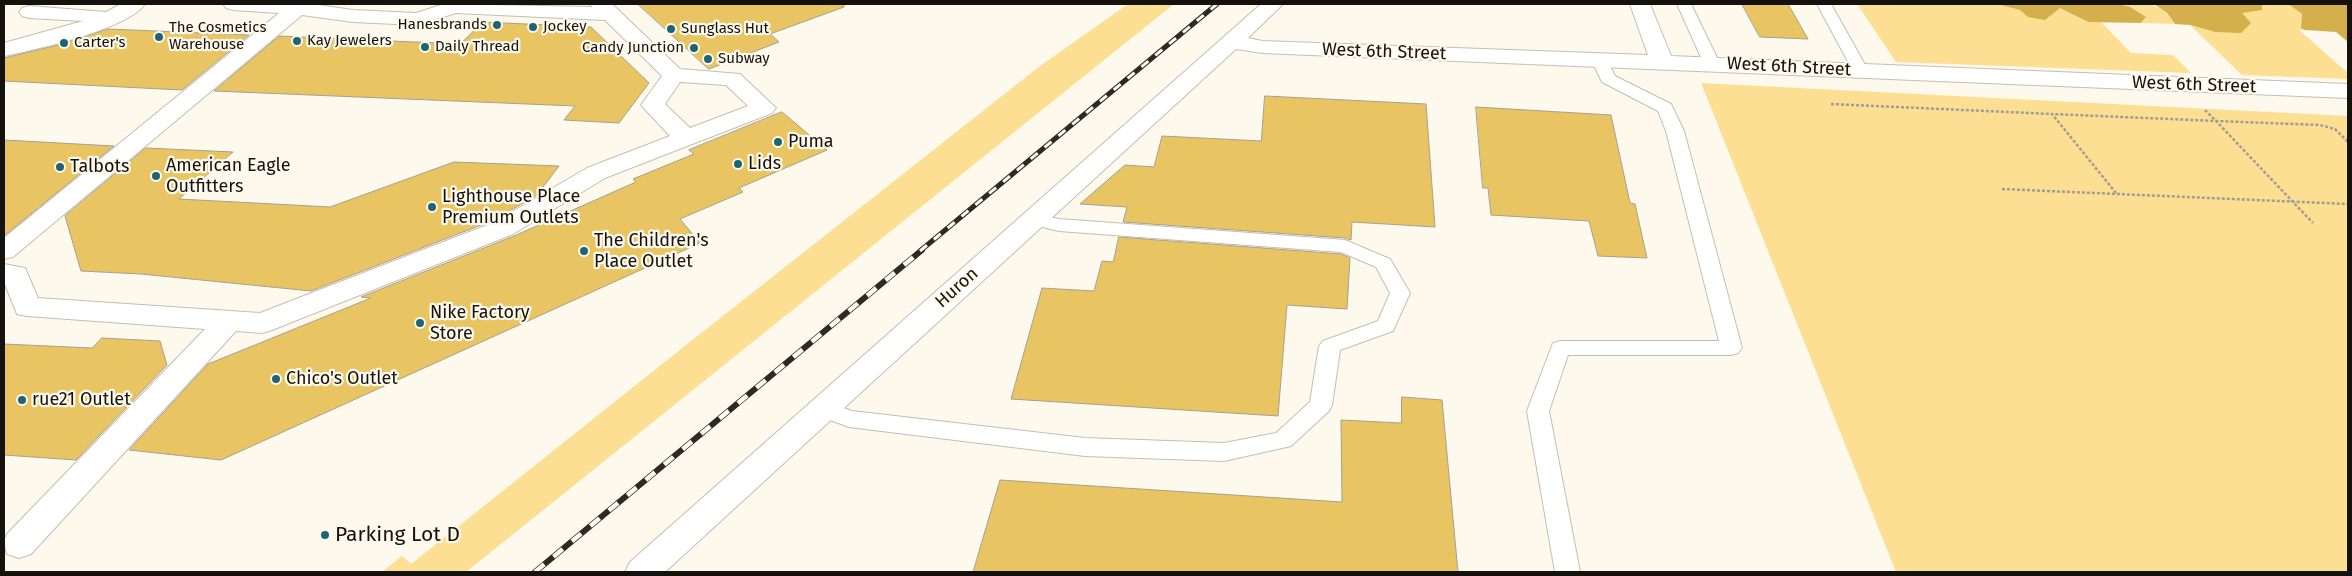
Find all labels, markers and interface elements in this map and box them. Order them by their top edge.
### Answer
place label: Hanesbrands [398,16,487,34]
place label: Jockey [543,18,587,36]
place label: The Cosmetics Warehouse [169,19,266,54]
marker: Hanesbrands [491,19,503,31]
place label: Sunglass Hut [681,20,769,38]
marker: Jockey [527,21,539,33]
marker: Sunglass Hut [665,23,677,35]
marker: The Cosmetics Warehouse [153,31,165,43]
place label: Kay Jewelers [307,32,392,50]
place label: Carter's [74,34,126,52]
marker: Kay Jewelers [291,35,303,47]
marker: Carter's [58,37,70,49]
place label: Daily Thread [435,38,520,56]
place label: Candy Junction [582,39,684,57]
street label: West 6th Street [1321,39,1447,65]
marker: Daily Thread [419,41,431,53]
marker: Candy Junction [688,42,700,54]
place label: Subway [718,50,770,68]
marker: Subway [702,53,714,65]
street label: West 6th Street [1726,53,1852,81]
street label: West 6th Street [2131,72,2257,98]
place label: Puma [788,131,834,153]
marker: Puma [772,136,784,148]
place label: Lids [748,153,781,175]
place label: American Eagle Outfitters [166,155,290,198]
place label: Talbots [70,156,129,178]
marker: Lids [732,158,744,170]
marker: Talbots [54,161,66,173]
marker: American Eagle Outfitters [150,170,162,182]
place label: Lighthouse Place Premium Outlets [442,186,580,228]
marker: Lighthouse Place Premium Outlets [426,201,438,213]
place label: The Children's Place Outlet [594,230,709,272]
marker: The Children's Place Outlet [578,245,590,257]
street label: Huron [931,263,983,313]
place label: Nike Factory Store [430,302,530,344]
marker: Nike Factory Store [414,317,426,329]
place label: Chico's Outlet [286,368,398,390]
marker: Chico's Outlet [270,373,282,385]
place label: rue21 Outlet [32,389,131,411]
marker: rue21 Outlet [16,394,28,406]
place label: Parking Lot D [335,522,460,548]
marker: Parking Lot D [319,529,331,541]

